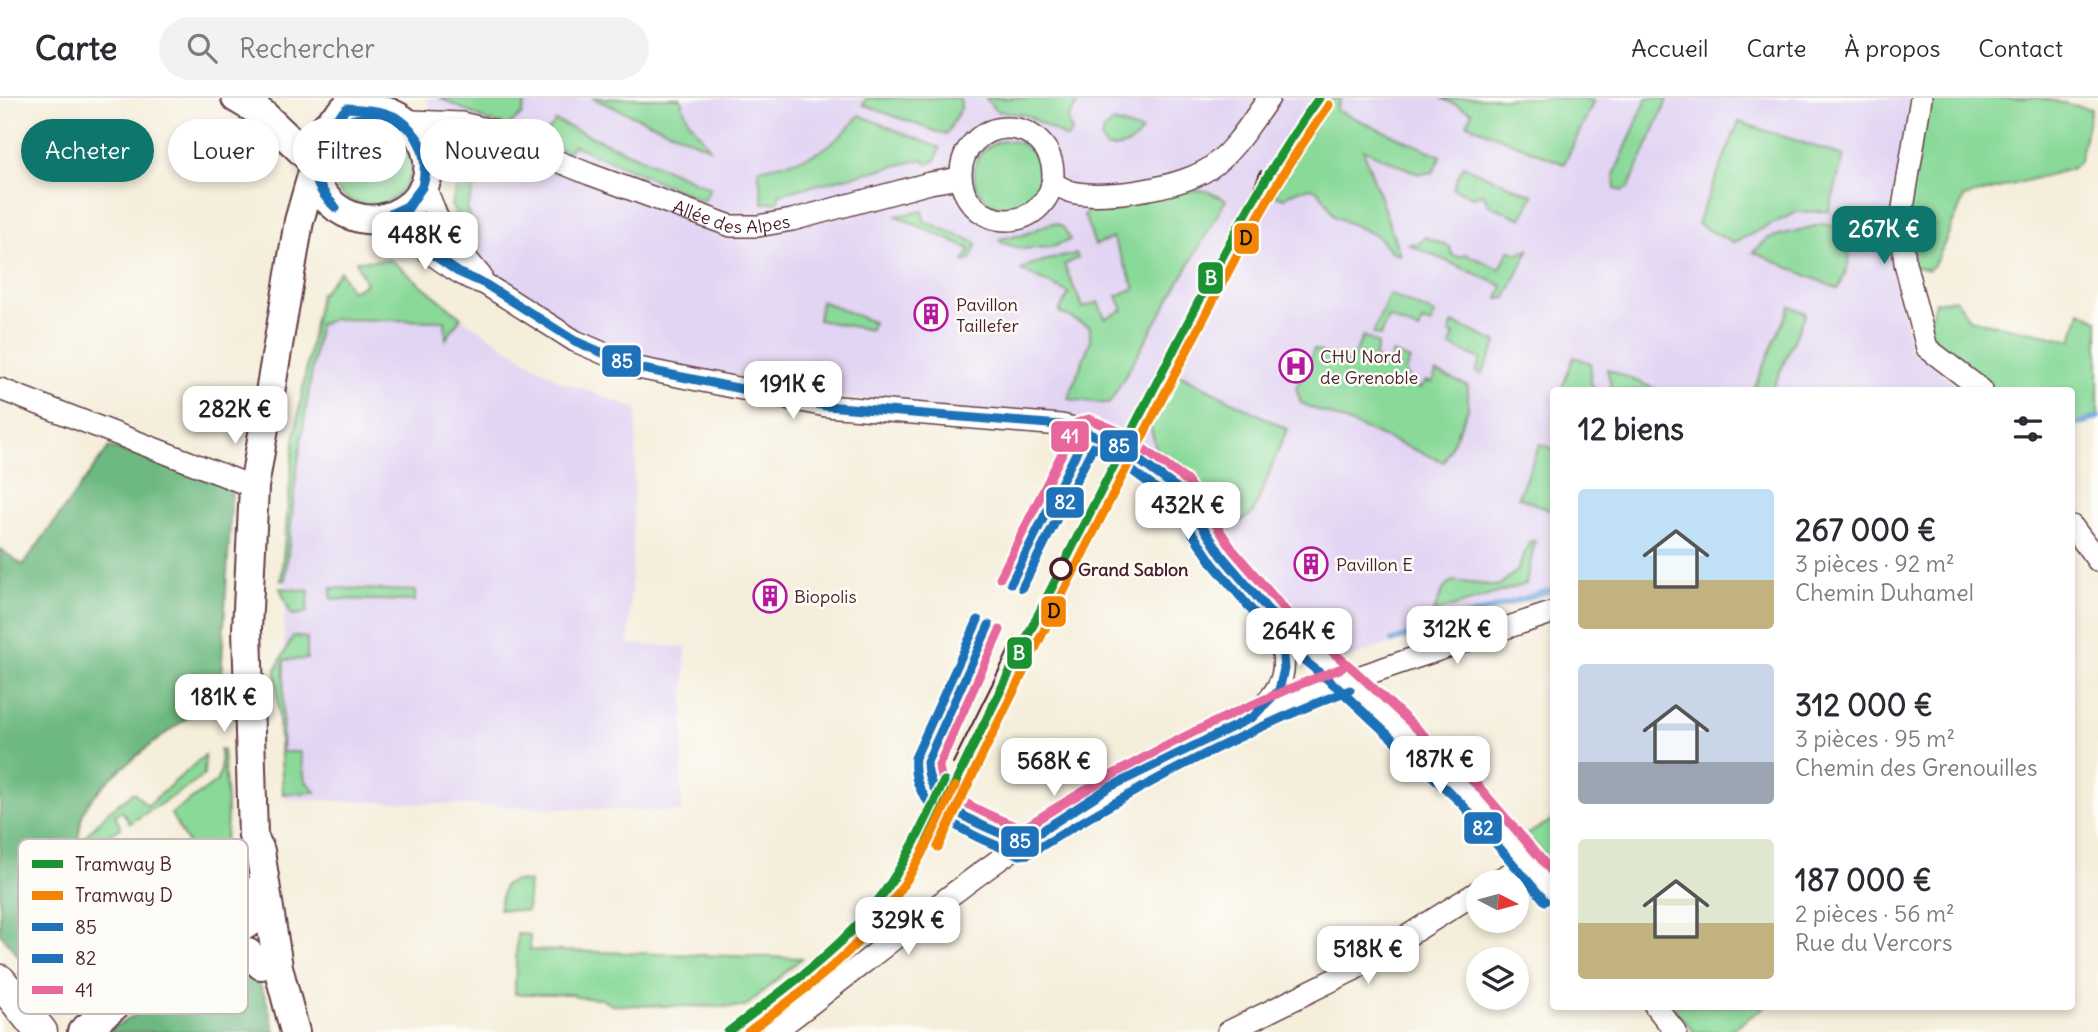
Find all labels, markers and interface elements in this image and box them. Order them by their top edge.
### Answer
search box [159,17,649,80]
text: Carte [35,27,117,69]
icon: search [183,29,221,67]
text: Rechercher [239,32,375,65]
text: Accueil [1631,33,1708,63]
text: Carte [1746,33,1806,63]
text: À propos [1844,33,1940,63]
text: Contact [1978,33,2063,63]
chip: Acheter [21,119,154,182]
chip: Louer [168,119,279,182]
chip: Filtres [293,119,406,182]
chip: Nouveau [420,119,564,182]
street label: Allée des Alpes [670,194,792,238]
pin: 267K € [1827,206,1941,266]
pin: 448K € [368,212,482,272]
text: 267K € [1848,214,1920,243]
text: 448K € [388,220,462,249]
line badge: D [1233,222,1260,255]
text: D [1239,226,1253,250]
line badge: B [1197,261,1224,295]
text: B [1205,266,1217,290]
place label: Pavillon Taillefer [956,293,1019,337]
building icon: Pavillon Taillefer [912,295,950,333]
line badge: 85 [601,344,642,378]
place label: CHU Nord de Grenoble [1320,345,1418,389]
hospital icon: CHU Nord de Grenoble [1277,347,1315,385]
text: 85 [611,349,633,373]
pin: 191K € [736,362,850,421]
text: 191K € [760,369,826,398]
pin: 282K € [178,386,292,446]
text: 282K € [199,394,271,423]
text: 12 biens [1578,410,1684,448]
icon: filters [2009,410,2047,448]
line badge: 41 [1050,420,1090,453]
text: 41 [1061,424,1079,448]
line badge: 85 [1099,429,1139,463]
text: 85 [1108,434,1130,458]
pin: 432K € [1131,482,1245,542]
line badge: 82 [1045,486,1085,519]
text: 82 [1054,490,1076,514]
text: 432K € [1151,490,1225,519]
text: 267 000 € [1795,511,1936,549]
icon: home [1634,517,1718,601]
building icon: Pavillon E [1292,545,1330,583]
text: 3 pièces · 92 m² [1795,549,1954,578]
place label: Pavillon E [1336,553,1413,576]
marker: Grand Sablon [1050,558,1072,580]
place label: Grand Sablon [1078,558,1189,581]
building icon: Biopolis [751,577,789,615]
text: Chemin Duhamel [1795,578,1974,607]
place label: Biopolis [794,585,857,608]
line badge: D [1040,595,1067,628]
text: D [1047,599,1061,623]
pin: 312K € [1400,606,1514,666]
pin: 264K € [1242,608,1356,668]
text: 312K € [1422,614,1492,643]
text: 264K € [1262,616,1336,645]
line badge: B [1006,636,1033,670]
text: B [1013,641,1025,665]
pin: 181K € [167,674,281,734]
text: 181K € [191,682,257,711]
text: 312 000 € [1795,686,1933,724]
icon: home [1634,692,1718,776]
text: 3 pièces · 95 m² [1795,724,1955,753]
pin: 187K € [1383,736,1497,796]
pin: 568K € [997,738,1111,798]
text: 187K € [1406,744,1474,773]
text: 568K € [1017,746,1091,775]
text: Chemin des Grenouilles [1795,753,2037,782]
line badge: 82 [1463,811,1503,845]
text: 82 [1472,816,1494,840]
line badge: 85 [1000,825,1040,858]
text: 85 [1009,829,1031,853]
legend [18,839,248,1014]
text: Tramway B [75,852,172,876]
text: 187 000 € [1795,861,1932,899]
icon: home [1634,867,1718,951]
north arrow [1466,870,1530,933]
map controls [1466,870,1529,1010]
text: Tramway D [75,883,173,907]
pin: 329K € [851,898,965,957]
text: 2 pièces · 56 m² [1795,899,1955,928]
text: 329K € [871,905,945,934]
text: 85 [75,915,97,939]
pin: 518K € [1311,926,1425,986]
text: Rue du Vercors [1795,928,1952,957]
text: 518K € [1333,934,1403,963]
text: 82 [75,946,96,970]
button: layers [1466,947,1529,1010]
text: 41 [75,978,93,1002]

